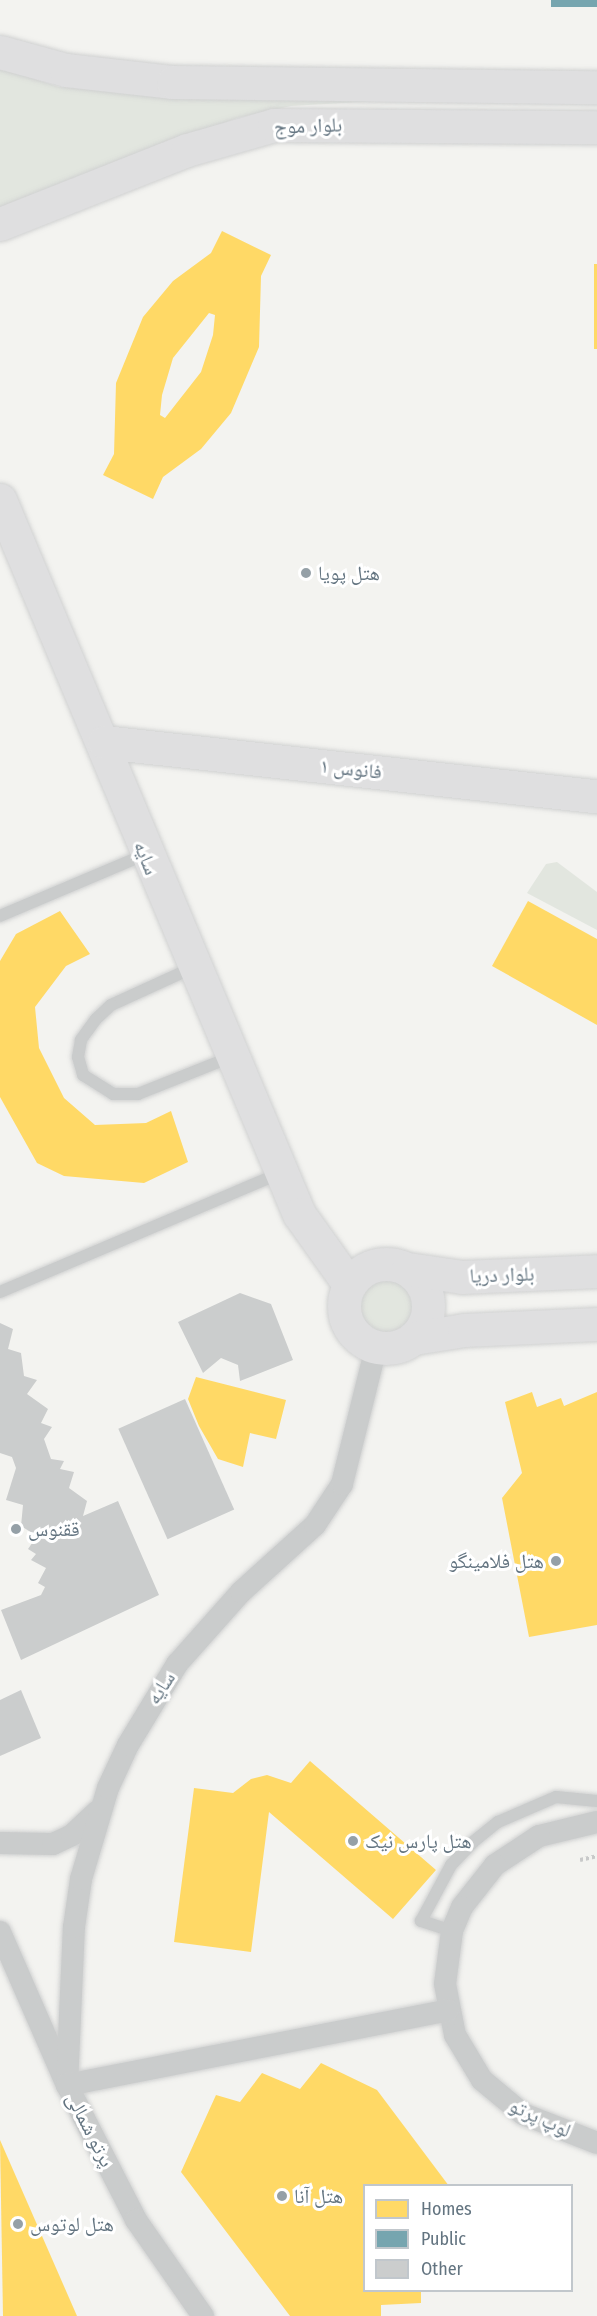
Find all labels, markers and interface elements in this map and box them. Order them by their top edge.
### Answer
street label: بلوار موج [274,113,342,139]
place label: هتل پویا [318,561,380,585]
marker: هتل پویا [299,566,313,580]
street label: فانوس ۱ [319,754,383,784]
street label: سایه [128,838,164,878]
street label: بلوار دریا [469,1262,535,1288]
place label: ققنوس [28,1517,80,1541]
marker: ققنوس [9,1522,23,1536]
place label: هتل فلامینگو [449,1549,544,1573]
marker: هتل فلامینگو [549,1554,563,1568]
street label: سایه [142,1667,180,1709]
place label: هتل پارس نیک [365,1829,472,1853]
marker: هتل پارس نیک [346,1834,360,1848]
street label: پرتو شمالی [61,2089,119,2171]
street label: لوپ پرتو [506,2093,574,2143]
place label: هتل آنا [294,2184,343,2208]
legend [363,2184,573,2292]
marker: هتل آنا [275,2189,289,2203]
text: Homes [421,2198,472,2220]
place label: هتل لوتوس [30,2212,114,2236]
marker: هتل لوتوس [11,2217,25,2231]
text: Public [421,2228,466,2250]
text: Other [421,2258,463,2280]

